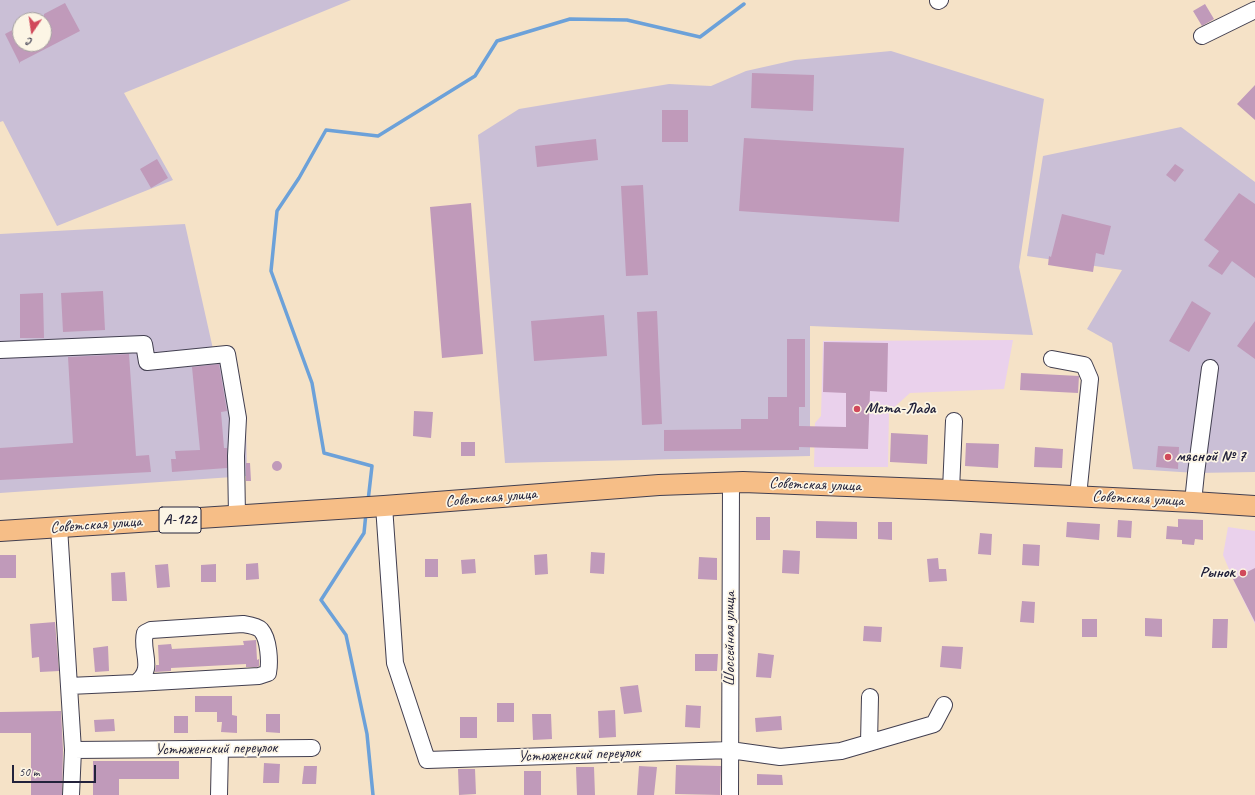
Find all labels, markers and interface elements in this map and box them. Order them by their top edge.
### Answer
north arrow [12,12,52,52]
text: С [25,35,34,50]
place label: Мста-Лада [865,399,936,419]
marker: Мста-Лада [852,404,862,414]
place label: мясной № 7 [1176,447,1245,467]
marker: мясной № 7 [1163,452,1173,462]
street label: Советская улица [769,474,861,496]
street label: Советская улица [444,484,538,512]
street label: Советская улица [1092,487,1184,511]
road number: А-122 [159,507,201,533]
street label: Советская улица [50,512,142,538]
place label: Рынок [1200,563,1235,583]
marker: Рынок [1238,568,1248,578]
street label: Шоссейная улица [720,592,740,686]
street label: Устюженский переулок [155,738,277,760]
street label: Устюженский переулок [518,743,640,767]
scale bar [14,757,98,783]
text: 50 m [19,764,39,780]

